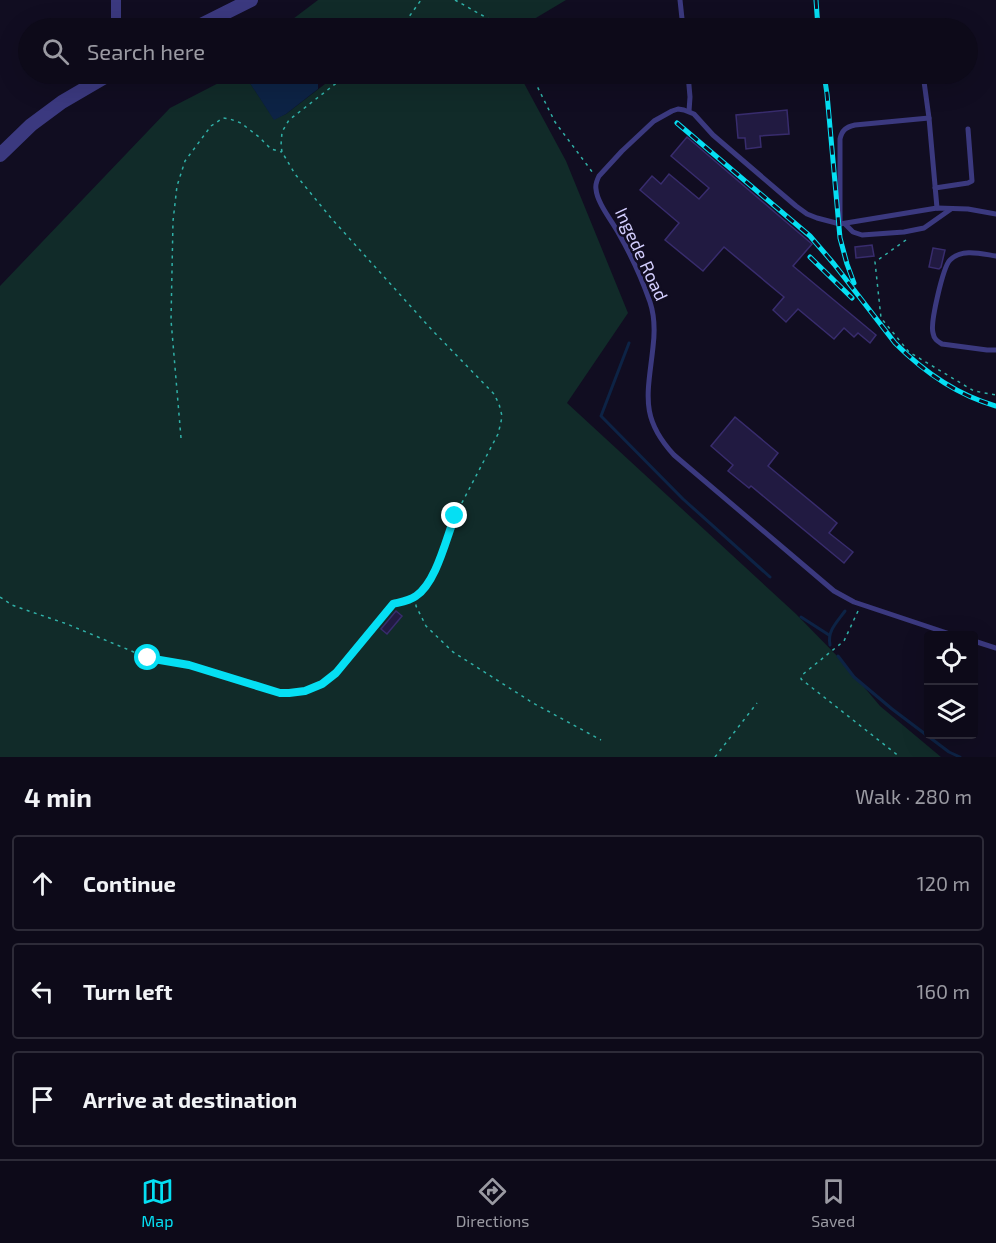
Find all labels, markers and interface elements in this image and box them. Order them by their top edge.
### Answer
search box [18,18,978,84]
icon: search [39,35,72,68]
text: Search here [87,38,205,64]
street label: Ingede Road [611,204,673,304]
route end [441,502,467,528]
map controls [924,631,978,739]
button: locate [924,631,978,685]
route start [134,644,160,670]
button: layers [924,685,978,739]
text: 4 min [24,781,92,812]
text: Walk · 280 m [855,784,972,808]
icon: ahead [26,867,59,900]
text: Continue [83,870,176,896]
text: 120 m [917,871,970,895]
icon: left [26,975,59,1008]
text: Turn left [83,978,172,1004]
text: 160 m [917,979,970,1003]
icon: arrive [26,1083,59,1116]
text: Arrive at destination [83,1086,297,1112]
tab: Map [141,1175,174,1230]
tab: Directions [456,1175,529,1230]
tab: Saved [811,1175,855,1230]

